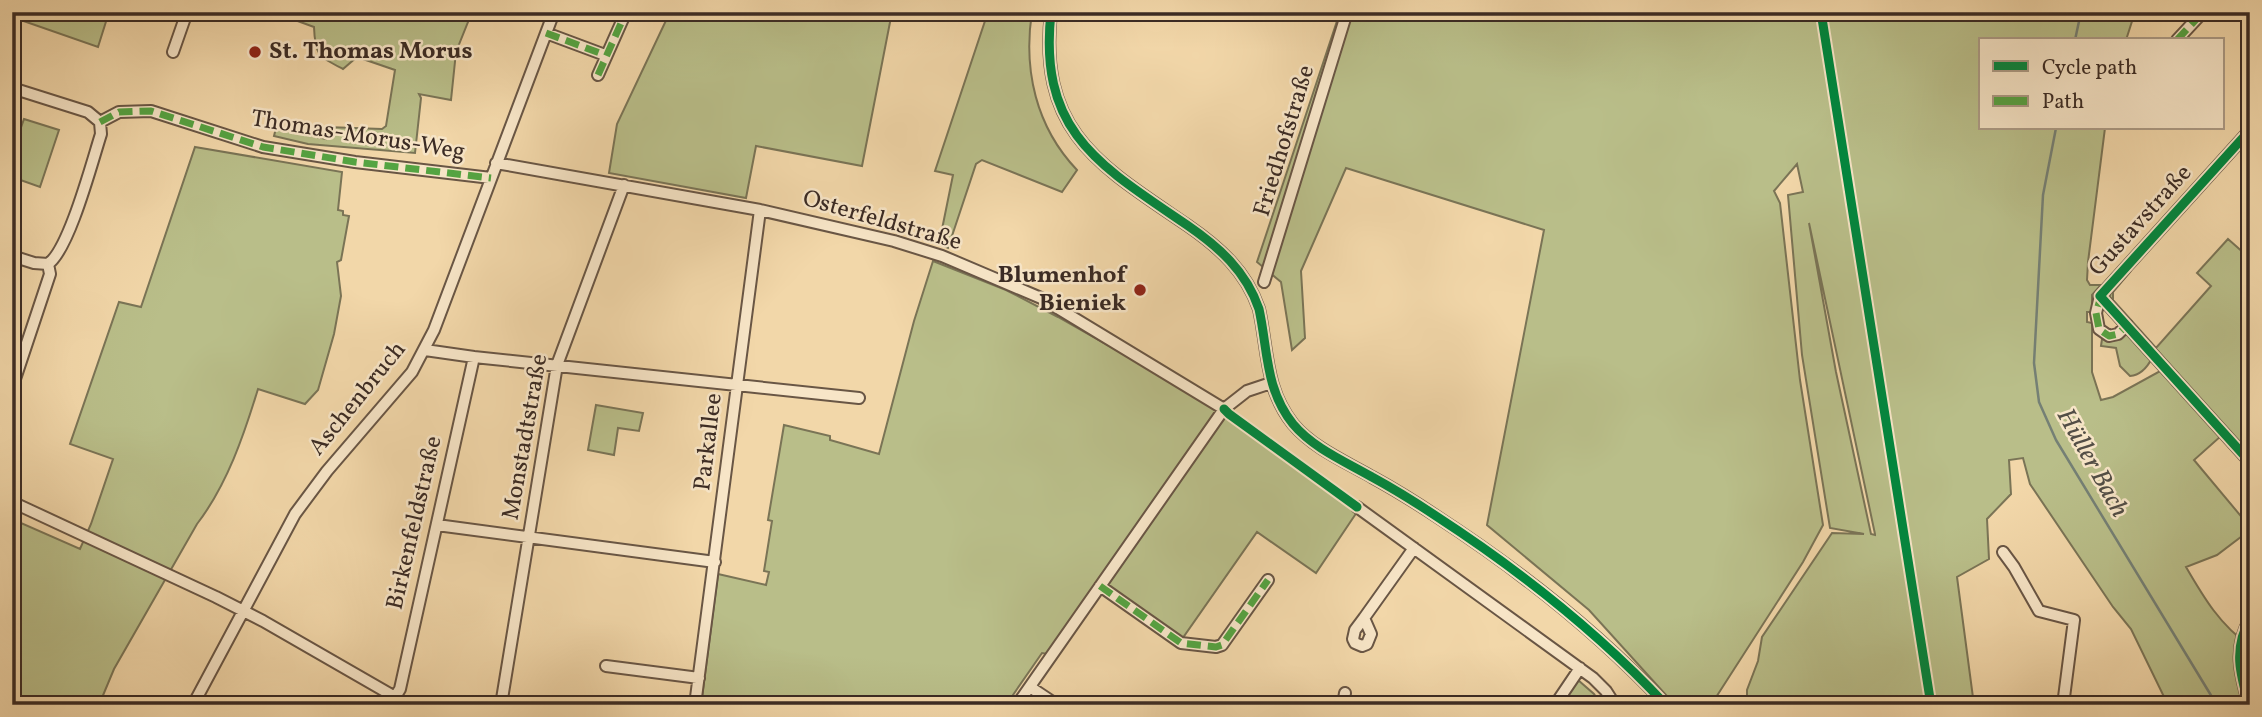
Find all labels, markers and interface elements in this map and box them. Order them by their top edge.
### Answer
place label: St. Thomas Morus [269,35,473,69]
legend [1979,38,2224,130]
marker: St. Thomas Morus [247,44,263,60]
text: Cycle path [2042,54,2137,83]
street label: Friedhofstraße [1246,61,1324,221]
text: Path [2042,88,2084,117]
street label: Thomas-Morus-Weg [249,102,467,170]
street label: Gustavstraße [2081,158,2201,284]
street label: Osterfeldstraße [798,182,966,260]
place label: Blumenhof Bieniek [998,259,1129,321]
marker: Blumenhof Bieniek [1132,282,1148,298]
street label: Aschenbruch [301,334,415,464]
street label: Monstadtstraße [495,351,557,523]
street label: Parkallee [686,391,732,493]
water label: Hüller Bach [2047,402,2137,524]
street label: Birkenfeldstraße [378,433,452,613]

